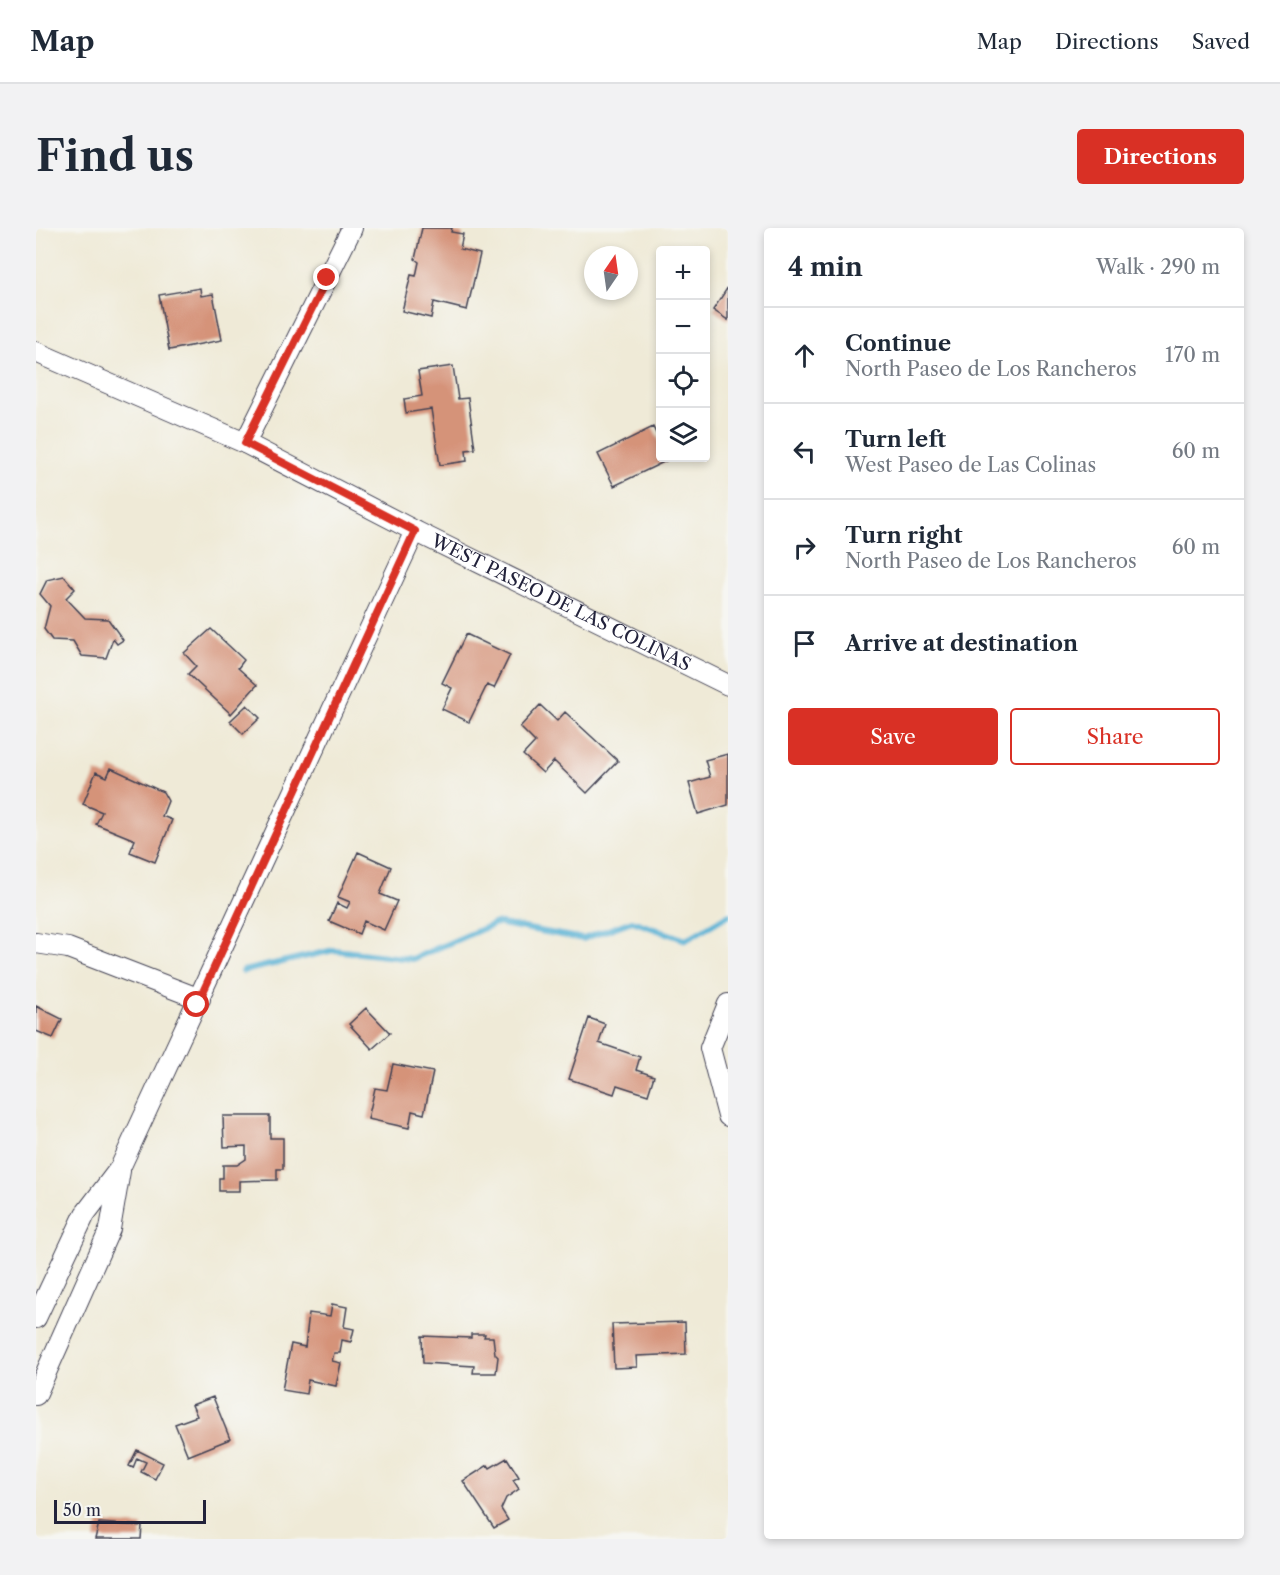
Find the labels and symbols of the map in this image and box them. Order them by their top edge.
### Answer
north arrow [584,246,638,300]
route end [313,264,339,290]
street label: WEST PASEO DE LAS COLINAS [427,529,694,676]
route start [183,991,209,1017]
scale bar [54,1497,206,1524]

